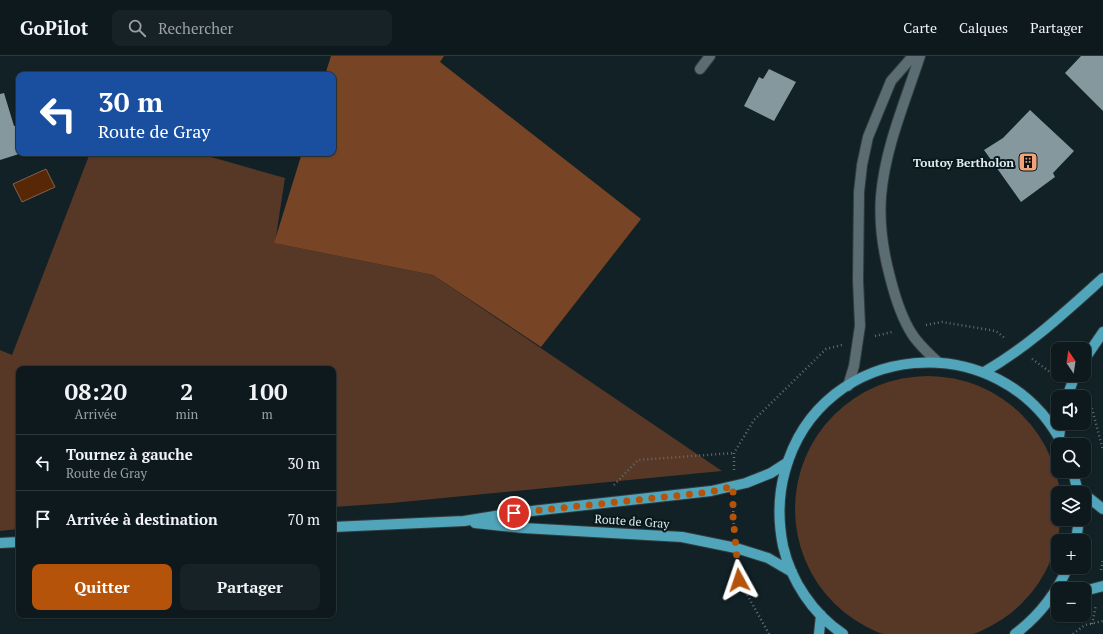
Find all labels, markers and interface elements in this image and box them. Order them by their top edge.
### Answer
search box [112,10,392,46]
text: GoPilot [20,15,88,40]
icon: search [126,17,148,39]
text: Rechercher [158,18,233,38]
text: Carte [903,18,937,37]
text: Calques [959,18,1008,37]
text: Partager [1030,18,1083,37]
text: 30 m [98,83,163,120]
icon: left [32,88,84,140]
text: Route de Gray [98,119,210,143]
building icon: Toutoy Bertholon [1017,151,1039,173]
place label: Toutoy Bertholon [913,155,1014,170]
north arrow [1051,342,1091,382]
map controls [1051,342,1091,622]
text: 08:20 [64,375,127,407]
text: 2 [180,375,194,407]
text: 100 [247,375,287,407]
button: sound [1051,390,1091,430]
text: Arrivée [75,405,117,423]
text: min [175,405,198,423]
text: m [262,405,273,423]
button: search [1051,438,1091,478]
text: Tournez à gauche [66,444,193,464]
icon: left [32,452,54,474]
text: 30 m [287,453,320,473]
text: Route de Gray [66,464,147,482]
button: layers [1051,486,1091,526]
pin [497,496,531,530]
icon: arrive [503,502,525,524]
icon: arrive [32,508,54,530]
text: Arrivée à destination [66,509,218,529]
text: 70 m [287,509,320,529]
street label: Route de Gray [594,511,671,531]
button: + [1051,534,1091,574]
position arrow [718,559,760,601]
button: Quitter [32,564,172,610]
button: Partager [180,564,320,610]
button: − [1051,582,1091,622]

